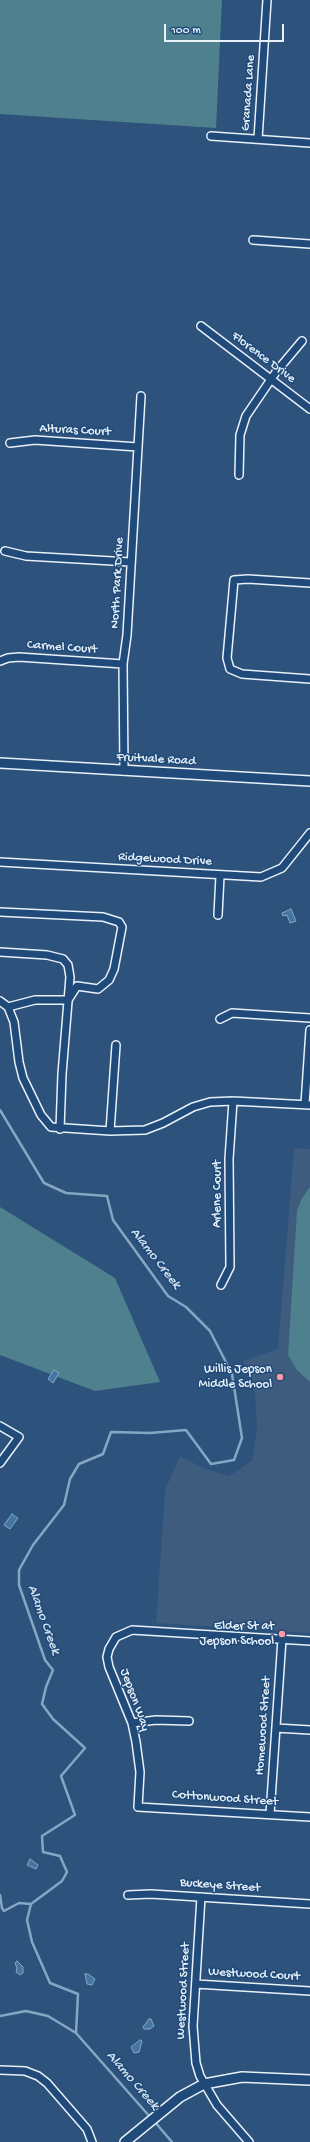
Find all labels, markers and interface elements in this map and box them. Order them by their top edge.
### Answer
scale bar [166,16,286,42]
text: 100 m [171,24,201,38]
street label: Granada Lane [239,54,259,132]
street label: Florence Drive [228,329,298,387]
street label: Alturas Court [39,421,111,441]
street label: North Park Drive [108,537,128,629]
street label: Carmel Court [26,638,98,658]
street label: Fruitvale Road [116,750,196,770]
street label: Ridgewood Drive [118,850,212,870]
street label: Arlene Court [210,1160,226,1228]
water label: Alamo Creek [126,1225,184,1293]
place label: Willis Jepson Middle School [198,1362,272,1393]
marker: Willis Jepson Middle School [275,1372,285,1382]
water label: Alamo Creek [23,1583,63,1657]
place label: Elder St at Jepson School [199,1619,274,1650]
marker: Elder St at Jepson School [277,1629,287,1639]
street label: Jepson Way [115,1667,153,1733]
street label: Homewood Street [253,1676,275,1776]
street label: Cottonwood Street [171,1788,279,1810]
street label: Buckeye Street [179,1875,261,1897]
street label: Westwood Street [174,1942,194,2040]
street label: Westwood Court [208,1965,300,1985]
water label: Alamo Creek [102,2048,162,2114]

